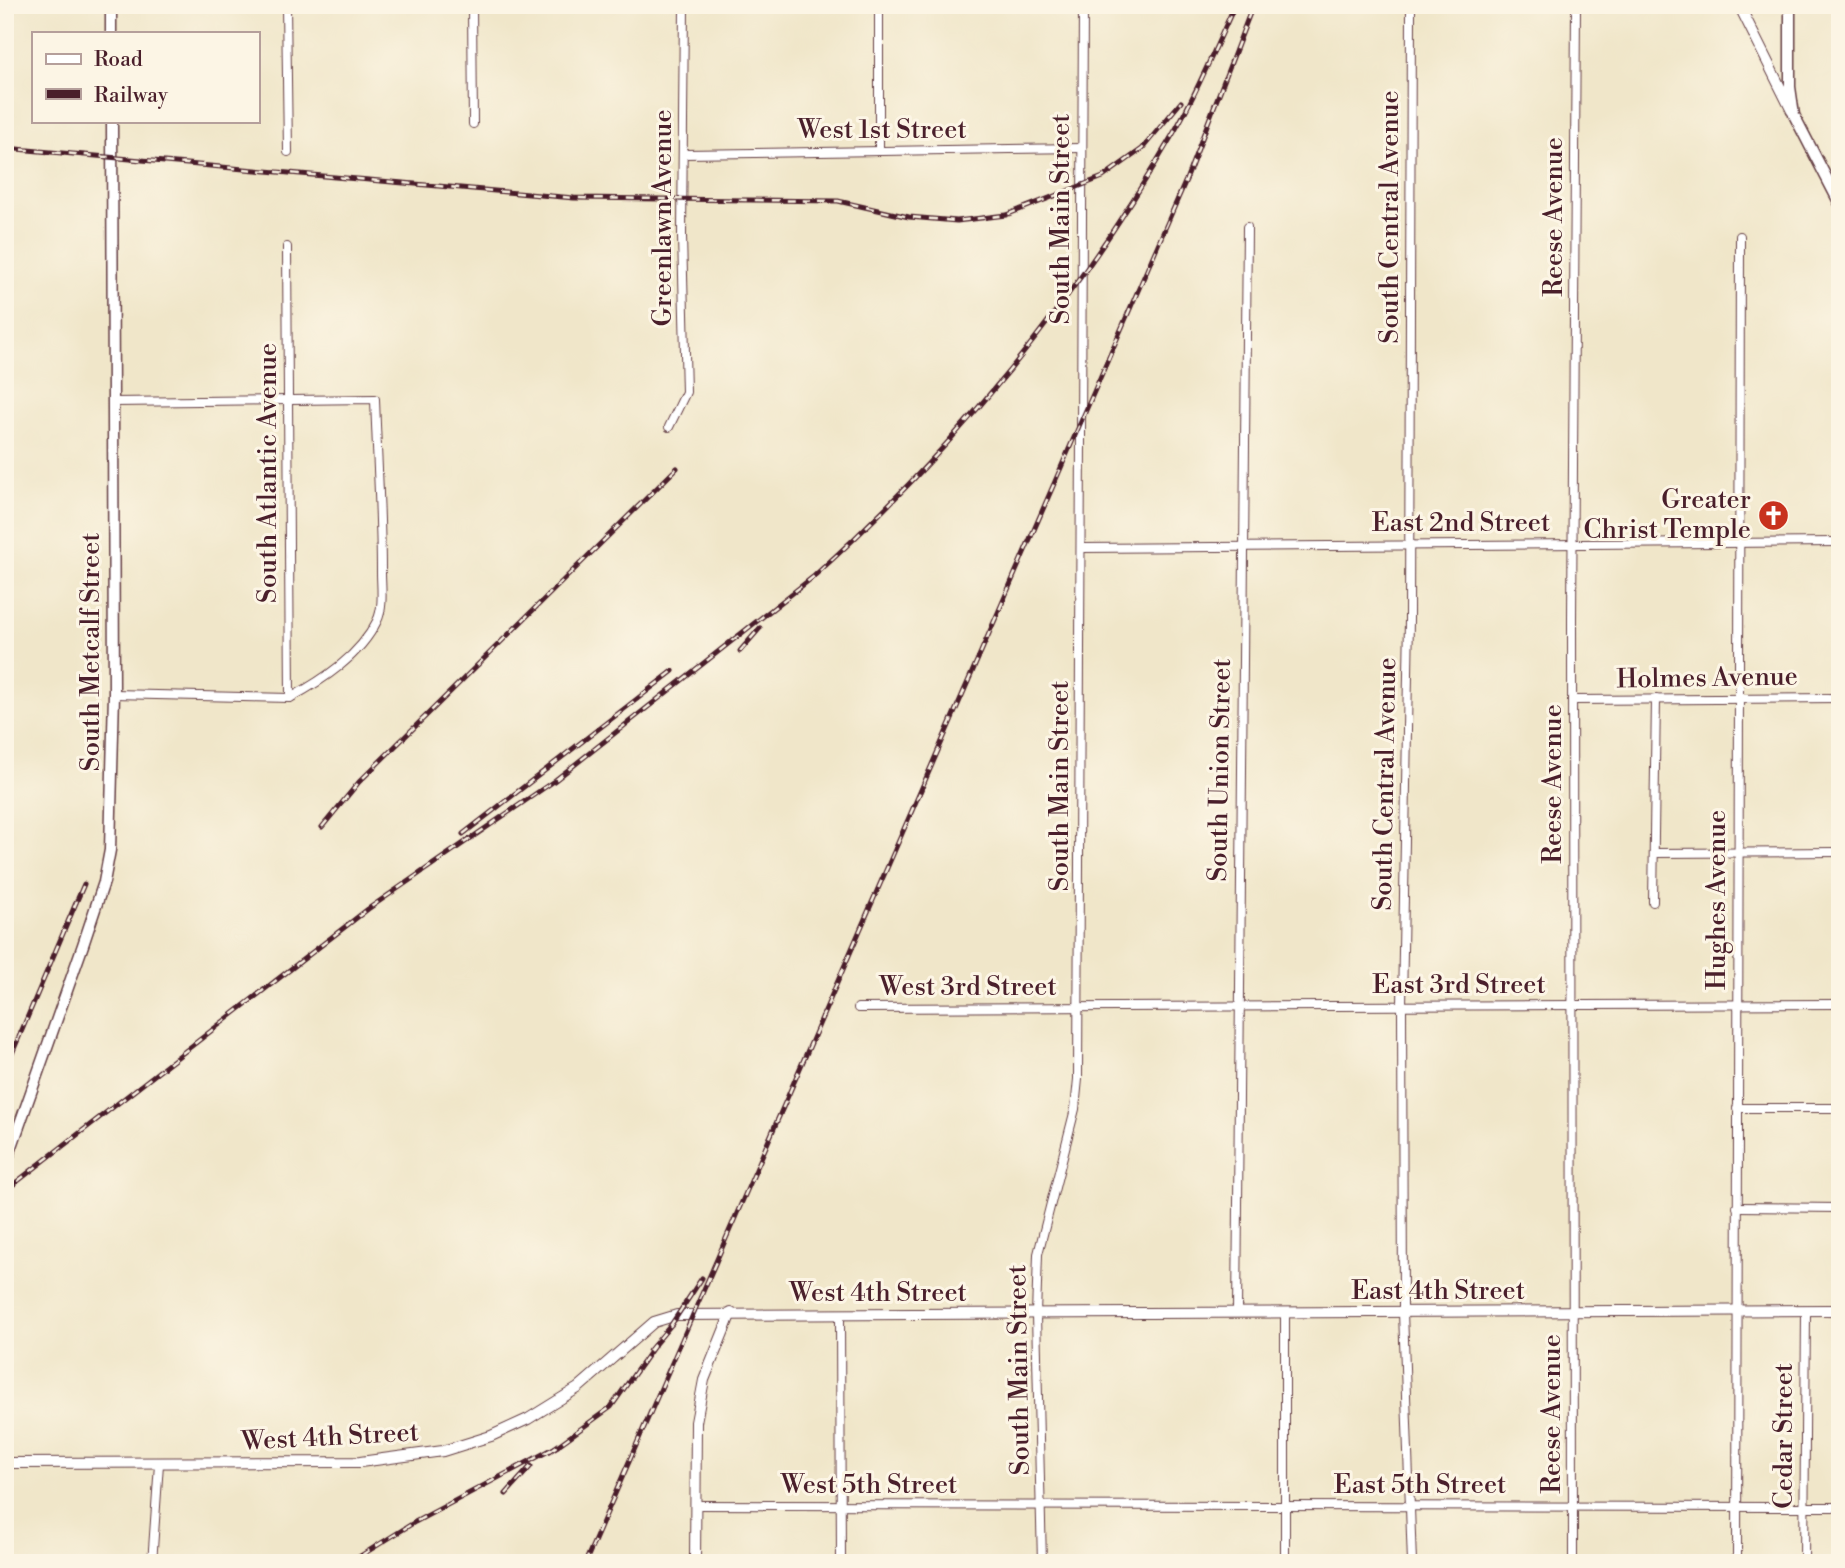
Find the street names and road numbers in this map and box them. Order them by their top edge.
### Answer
street label: South Central Avenue [1374,90,1406,344]
street label: Greenlawn Avenue [647,109,679,327]
street label: West 1st Street [796,114,967,146]
street label: South Main Street [1045,114,1077,324]
street label: Reese Avenue [1538,137,1570,297]
street label: South Atlantic Avenue [252,343,284,603]
street label: East 2nd Street [1372,507,1550,539]
street label: South Metcalf Street [75,532,107,772]
street label: South Central Avenue [1367,657,1403,911]
street label: South Union Street [1202,658,1238,882]
street label: Holmes Avenue [1616,660,1798,696]
street label: South Main Street [1044,681,1076,891]
street label: Reese Avenue [1537,704,1569,864]
street label: Hughes Avenue [1701,810,1733,990]
street label: East 3rd Street [1372,969,1546,1001]
street label: West 3rd Street [878,971,1057,1003]
street label: South Main Street [1001,1264,1037,1476]
street label: East 4th Street [1351,1275,1525,1307]
street label: West 4th Street [788,1277,967,1309]
street label: Reese Avenue [1536,1334,1568,1494]
street label: Cedar Street [1768,1363,1800,1509]
street label: West 4th Street [239,1416,420,1458]
street label: West 5th Street [780,1469,957,1501]
street label: East 5th Street [1334,1469,1506,1501]

